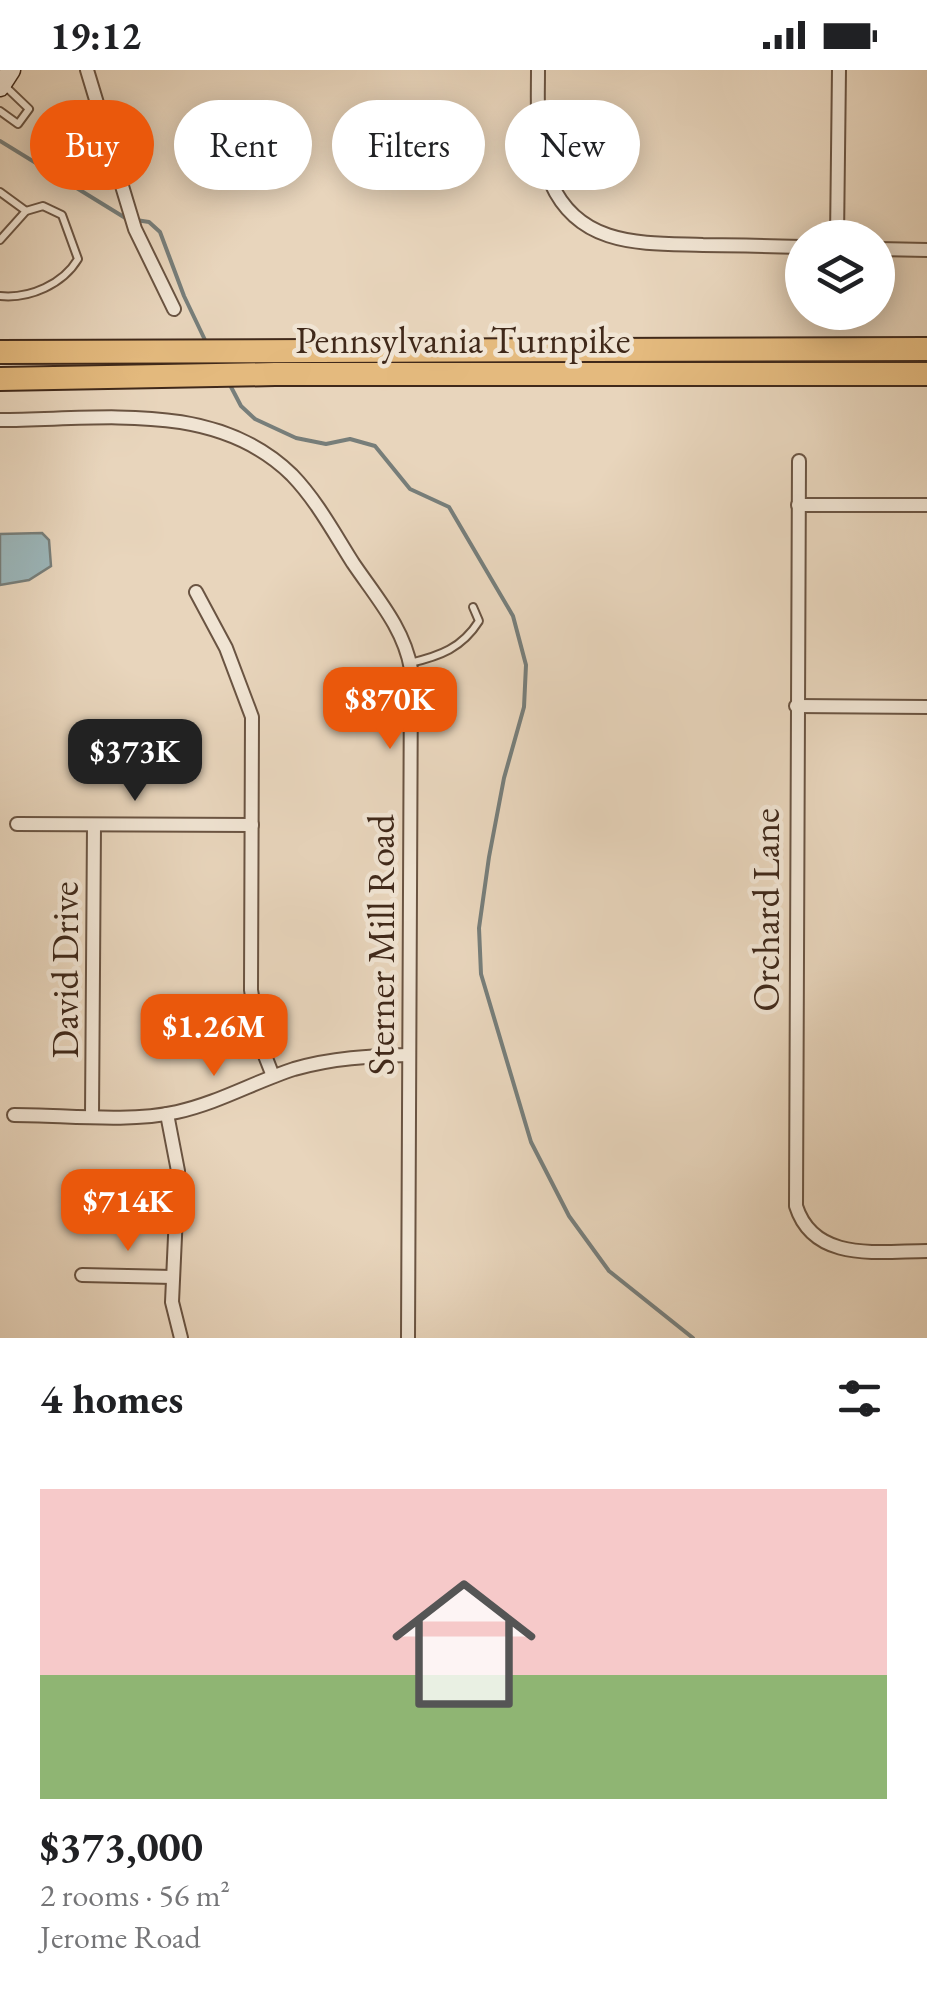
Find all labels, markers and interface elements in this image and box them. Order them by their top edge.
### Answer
text: 19:12 [50,11,141,60]
chip: Buy [30,100,154,190]
chip: Rent [174,100,312,190]
chip: Filters [332,100,485,190]
chip: New [505,100,640,190]
map controls [785,220,895,330]
button: layers [785,220,895,330]
street label: Pennsylvania Turnpike [296,315,630,364]
pin: $870K [320,667,460,752]
text: $870K [345,678,435,720]
pin: $373K [65,719,205,804]
text: $373K [90,730,180,772]
street label: Orchard Lane [741,808,790,1012]
street label: Sterner Mill Road [356,814,405,1076]
street label: David Drive [40,881,89,1059]
pin: $1.26M [133,994,295,1079]
text: $1.26M [163,1005,265,1047]
pin: $714K [58,1169,198,1254]
text: $714K [83,1180,173,1222]
text: 4 homes [40,1371,183,1426]
icon: filters [832,1371,887,1426]
icon: home [374,1554,554,1734]
text: $373,000 [40,1819,203,1874]
text: 2 rooms · 56 m² [40,1874,230,1916]
text: Jerome Road [40,1916,201,1958]

